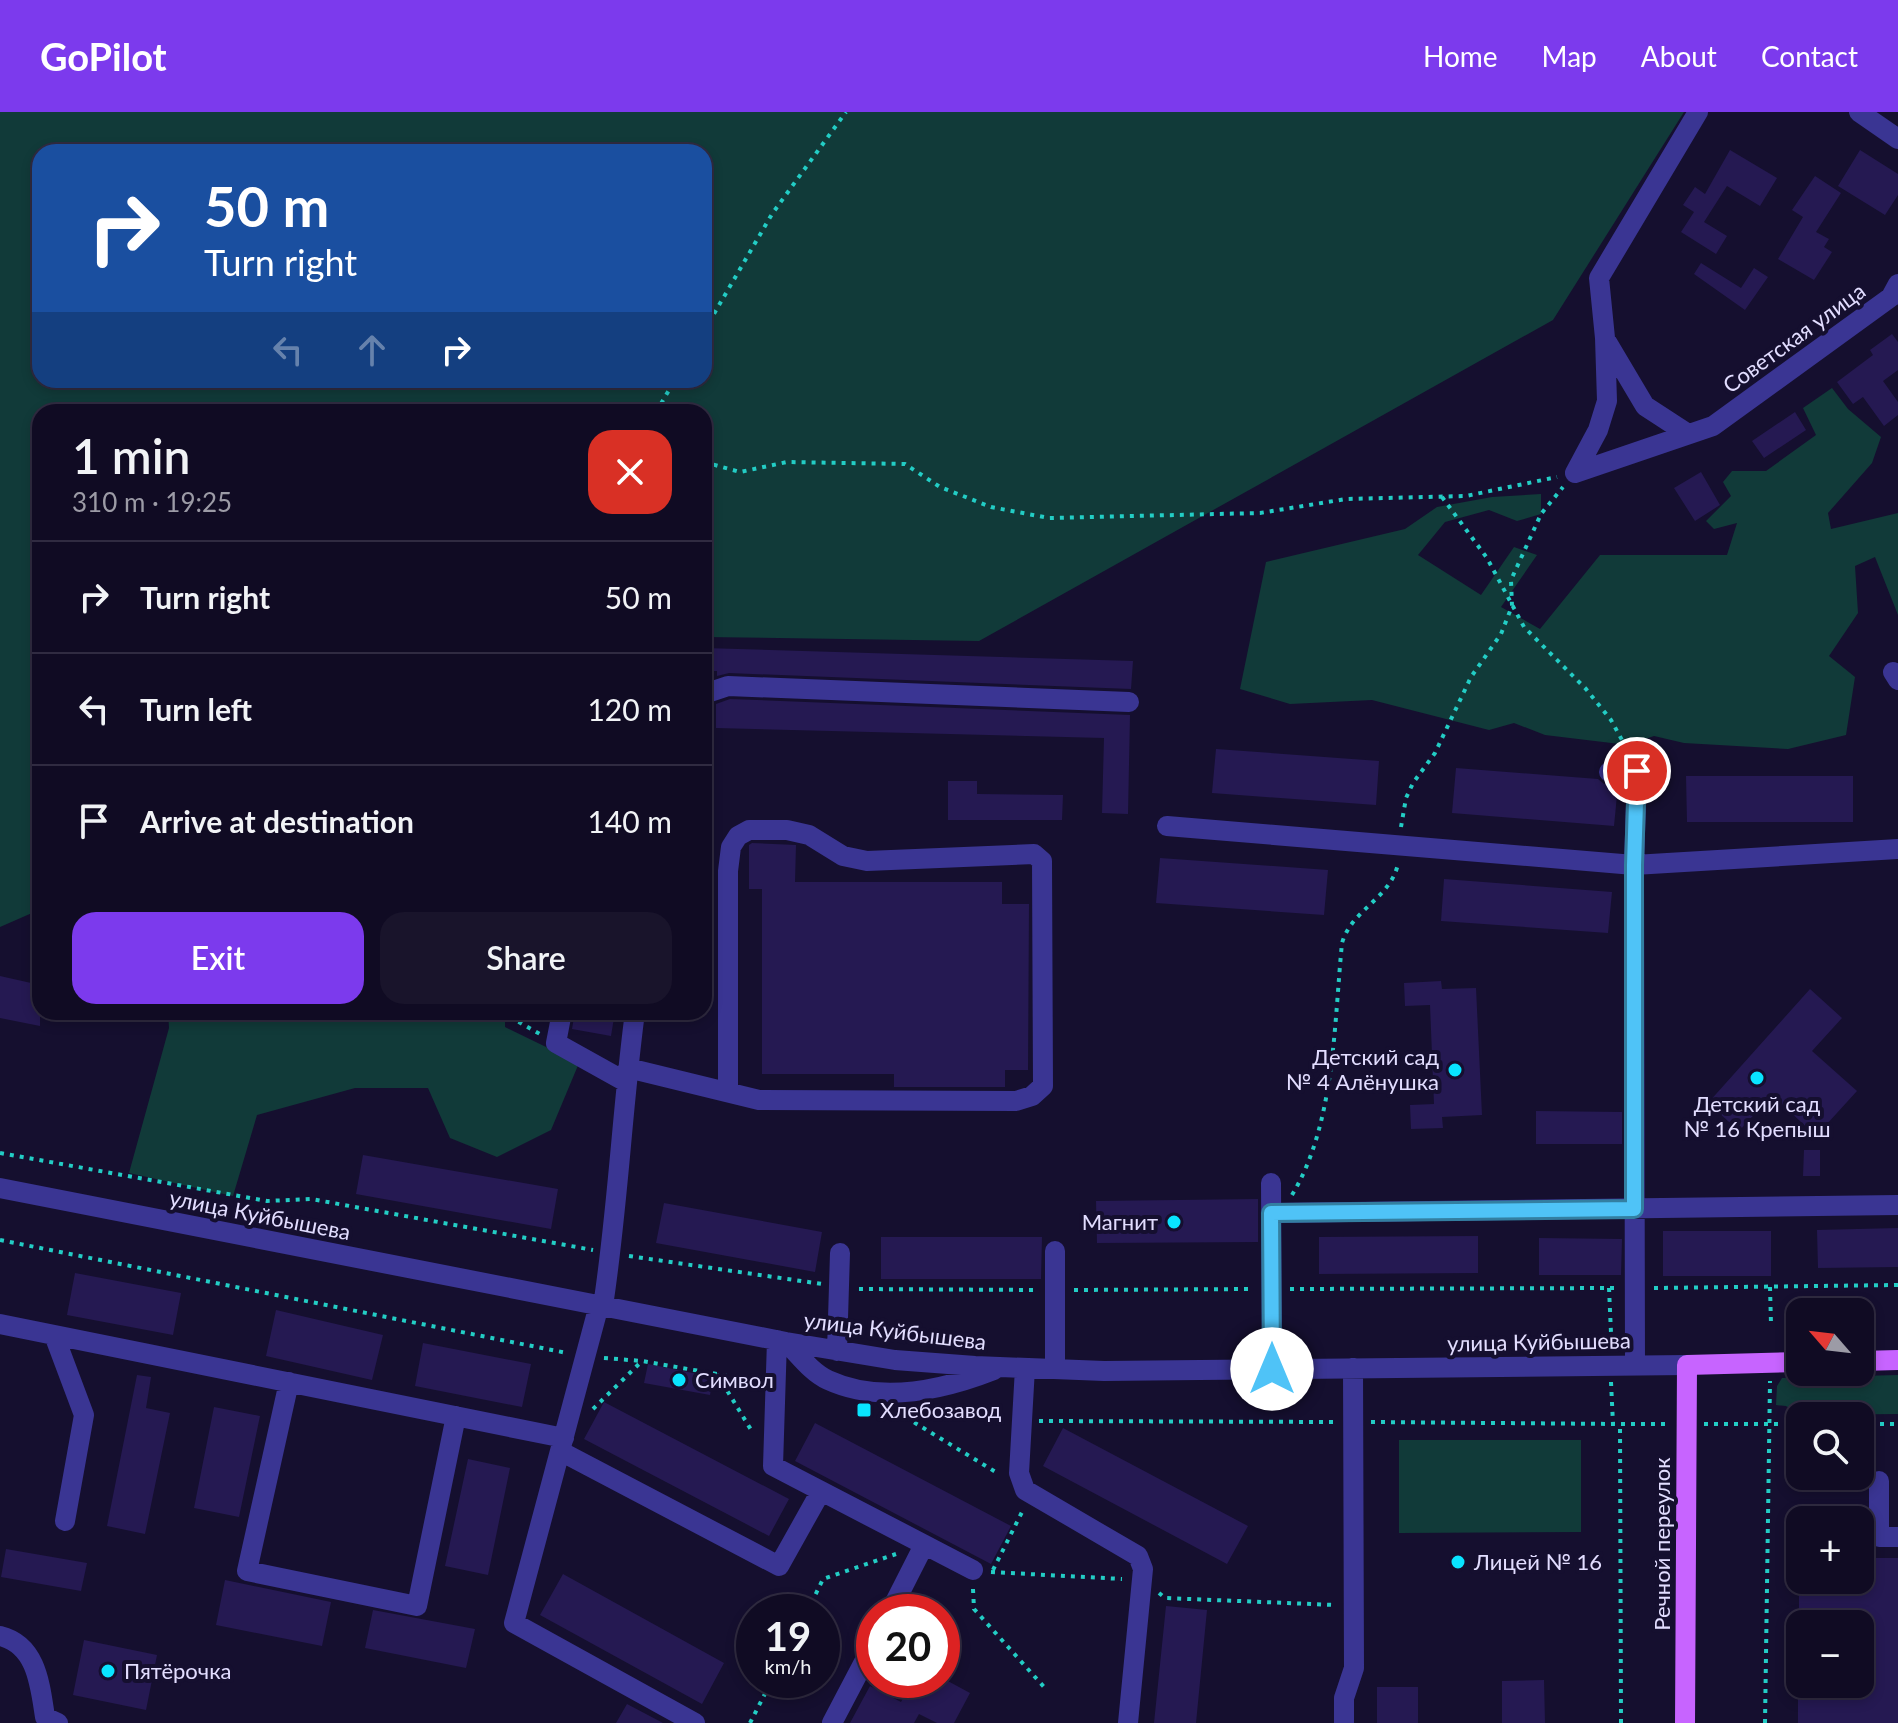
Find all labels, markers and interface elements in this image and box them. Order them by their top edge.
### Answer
text: GoPilot [40,33,167,79]
text: Home [1423,39,1498,73]
text: Map [1542,39,1597,73]
text: About [1641,39,1717,73]
text: Contact [1761,39,1858,73]
text: 50 m [204,172,329,239]
icon: right [72,176,176,280]
text: Turn right [204,240,357,284]
street label: Советская улица [1717,277,1870,398]
icon: left [266,328,310,372]
icon: ahead [350,328,394,372]
icon: right [434,328,478,372]
text: 1 min [72,427,190,484]
button: close [588,430,672,514]
text: 310 m · 19:25 [72,486,232,518]
icon: right [72,575,116,619]
text: Turn right [140,579,270,615]
text: 50 m [605,579,672,615]
icon: left [72,687,116,731]
text: Turn left [140,691,252,727]
text: 120 m [587,691,672,727]
pin [1603,737,1671,805]
icon: arrive [1615,749,1659,793]
icon: arrive [72,799,116,843]
text: Arrive at destination [140,803,414,839]
text: 140 m [587,803,672,839]
button: Exit [72,912,364,1004]
button: Share [380,912,672,1004]
place label: Детский сад № 4 Алёнушка [1286,1043,1439,1095]
marker: Детский сад № 4 Алёнушка [1446,1061,1464,1079]
marker: Детский сад № 16 Крепыш [1748,1069,1766,1087]
place label: Детский сад № 16 Крепыш [1683,1090,1831,1142]
street label: улица Куйбышева [167,1184,353,1245]
place label: Магнит [1082,1208,1158,1235]
marker: Магнит [1165,1213,1183,1231]
north arrow [1786,1298,1874,1386]
map controls [1786,1298,1874,1698]
street label: улица Куйбышева [802,1306,988,1355]
street label: улица Куйбышева [1447,1326,1631,1357]
position arrow [1230,1327,1314,1411]
place label: Символ [695,1366,774,1393]
marker: Символ [670,1371,688,1389]
place label: Хлебозавод [880,1396,1002,1423]
marker: Хлебозавод [855,1401,873,1419]
button: search [1786,1402,1874,1490]
street label: Речной переулок [1648,1457,1675,1631]
button: + [1786,1506,1874,1594]
place label: Лицей № 16 [1473,1548,1602,1575]
marker: Лицей № 16 [1449,1553,1467,1571]
speed limit sign: 20 [856,1594,960,1698]
button: − [1786,1610,1874,1698]
text: 19 [765,1612,811,1660]
text: km/h [765,1654,811,1678]
place label: Пятёрочка [124,1657,231,1684]
marker: Пятёрочка [99,1662,117,1680]

